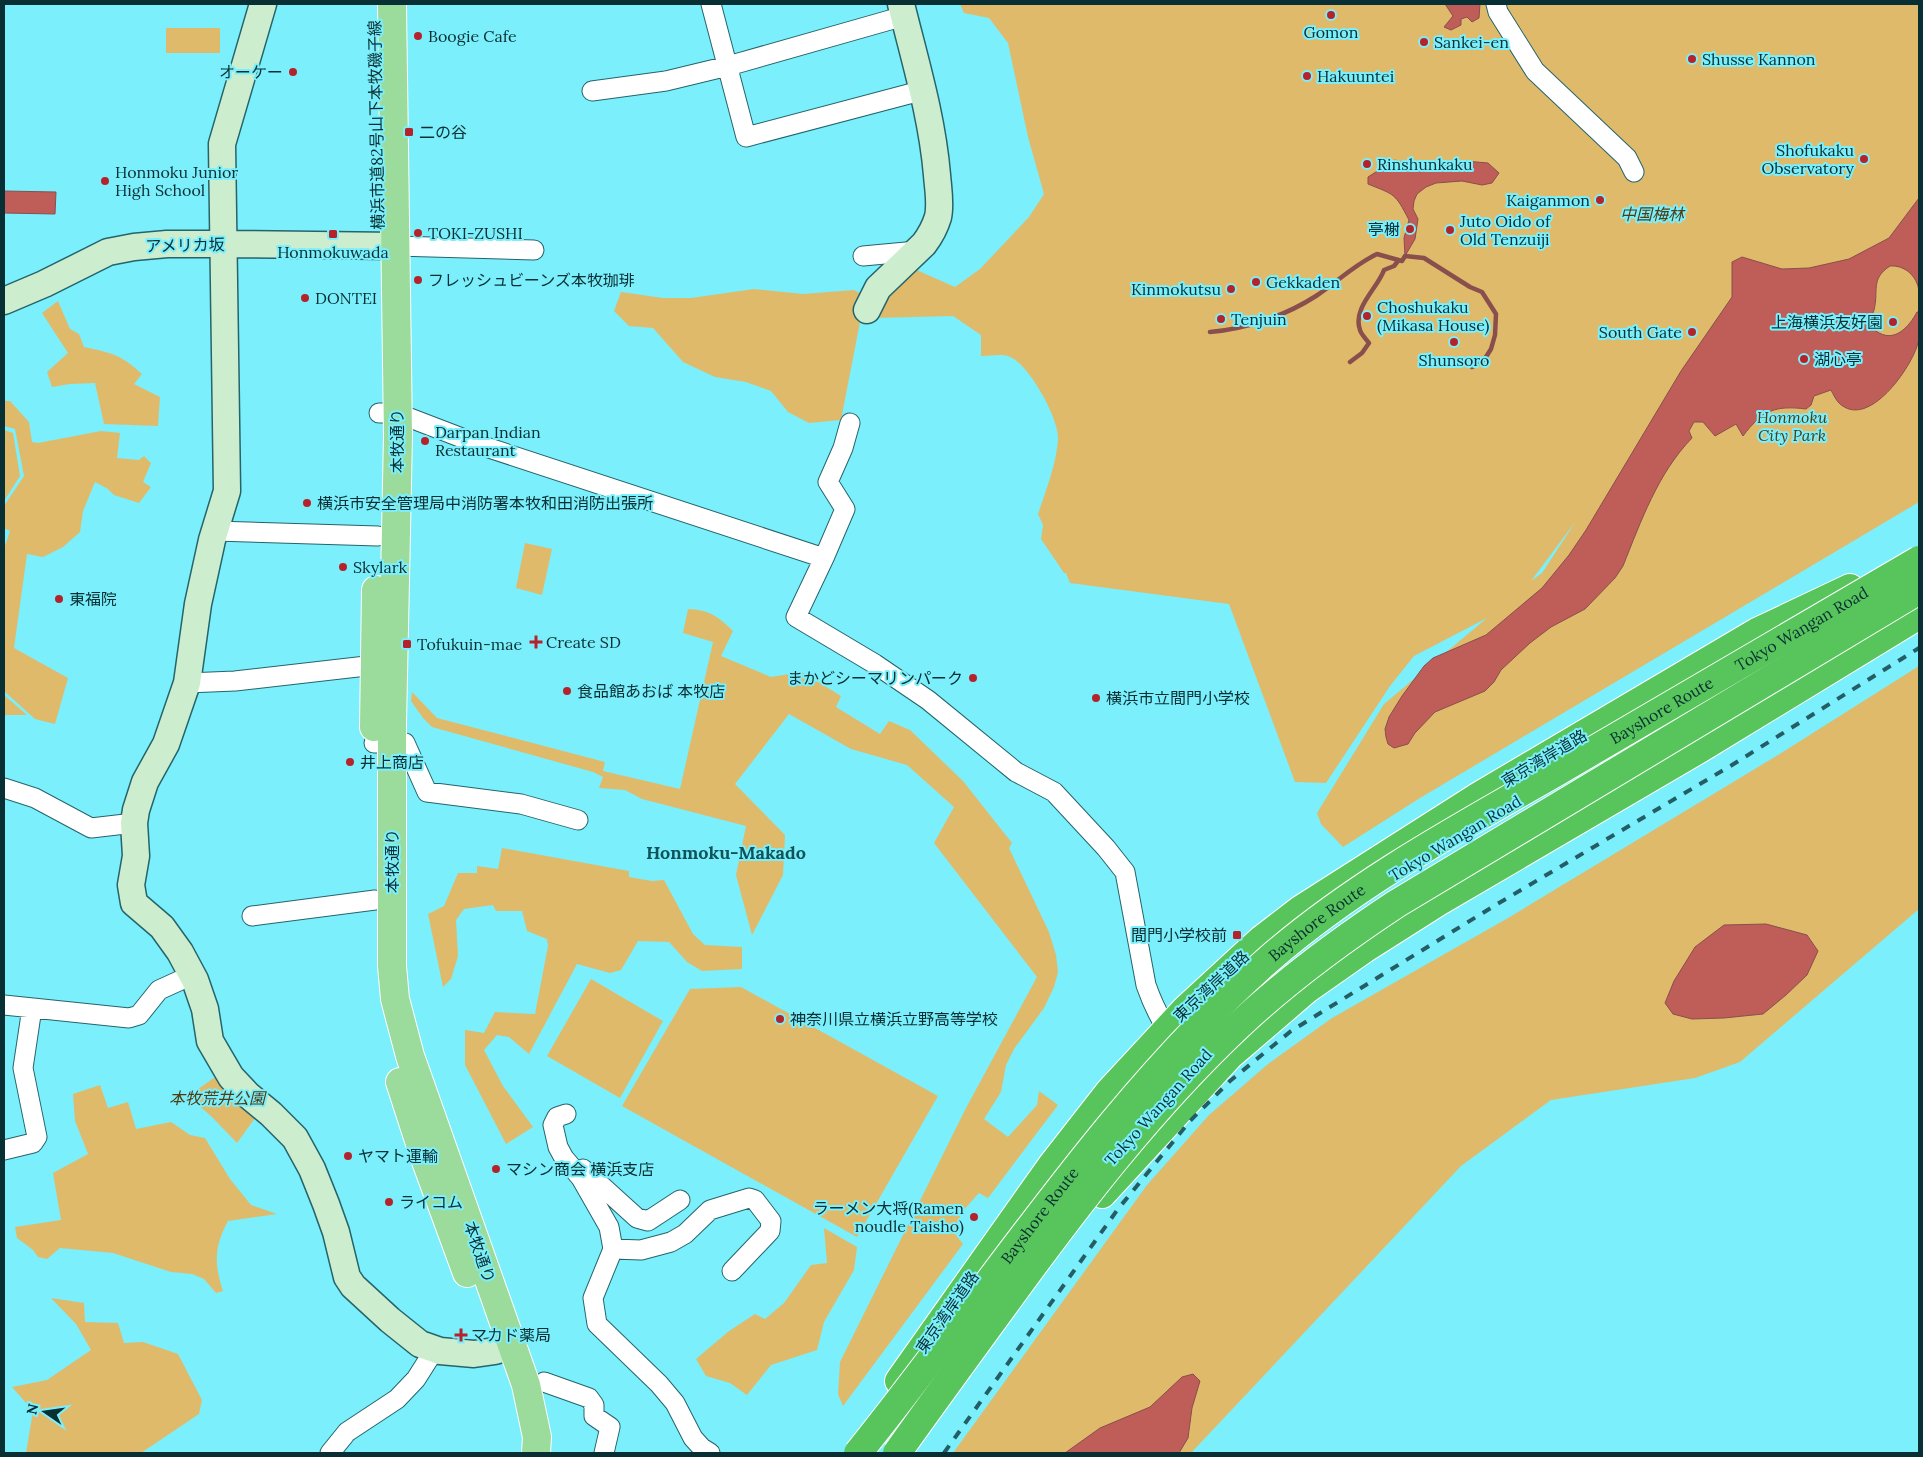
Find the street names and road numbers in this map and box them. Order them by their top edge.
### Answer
street label: 横浜市道82号山下本牧磯子線 [364,20,388,230]
street label: アメリカ坂 [145,234,225,256]
street label: 本牧通り [387,409,407,473]
street label: Tokyo Wangan Road [1731,582,1872,675]
street label: Bayshore Route [1606,672,1717,748]
street label: 東京湾岸道路 [1498,725,1590,791]
street label: Tokyo Wangan Road [1385,790,1525,885]
street label: 本牧通り [382,829,402,893]
street label: Bayshore Route [1264,879,1369,965]
street label: 東京湾岸道路 [1169,946,1253,1026]
street label: Tokyo Wangan Road [1100,1044,1216,1170]
street label: Bayshore Route [996,1163,1083,1268]
street label: 本牧通り [460,1218,500,1286]
street label: 東京湾岸道路 [911,1267,983,1357]

